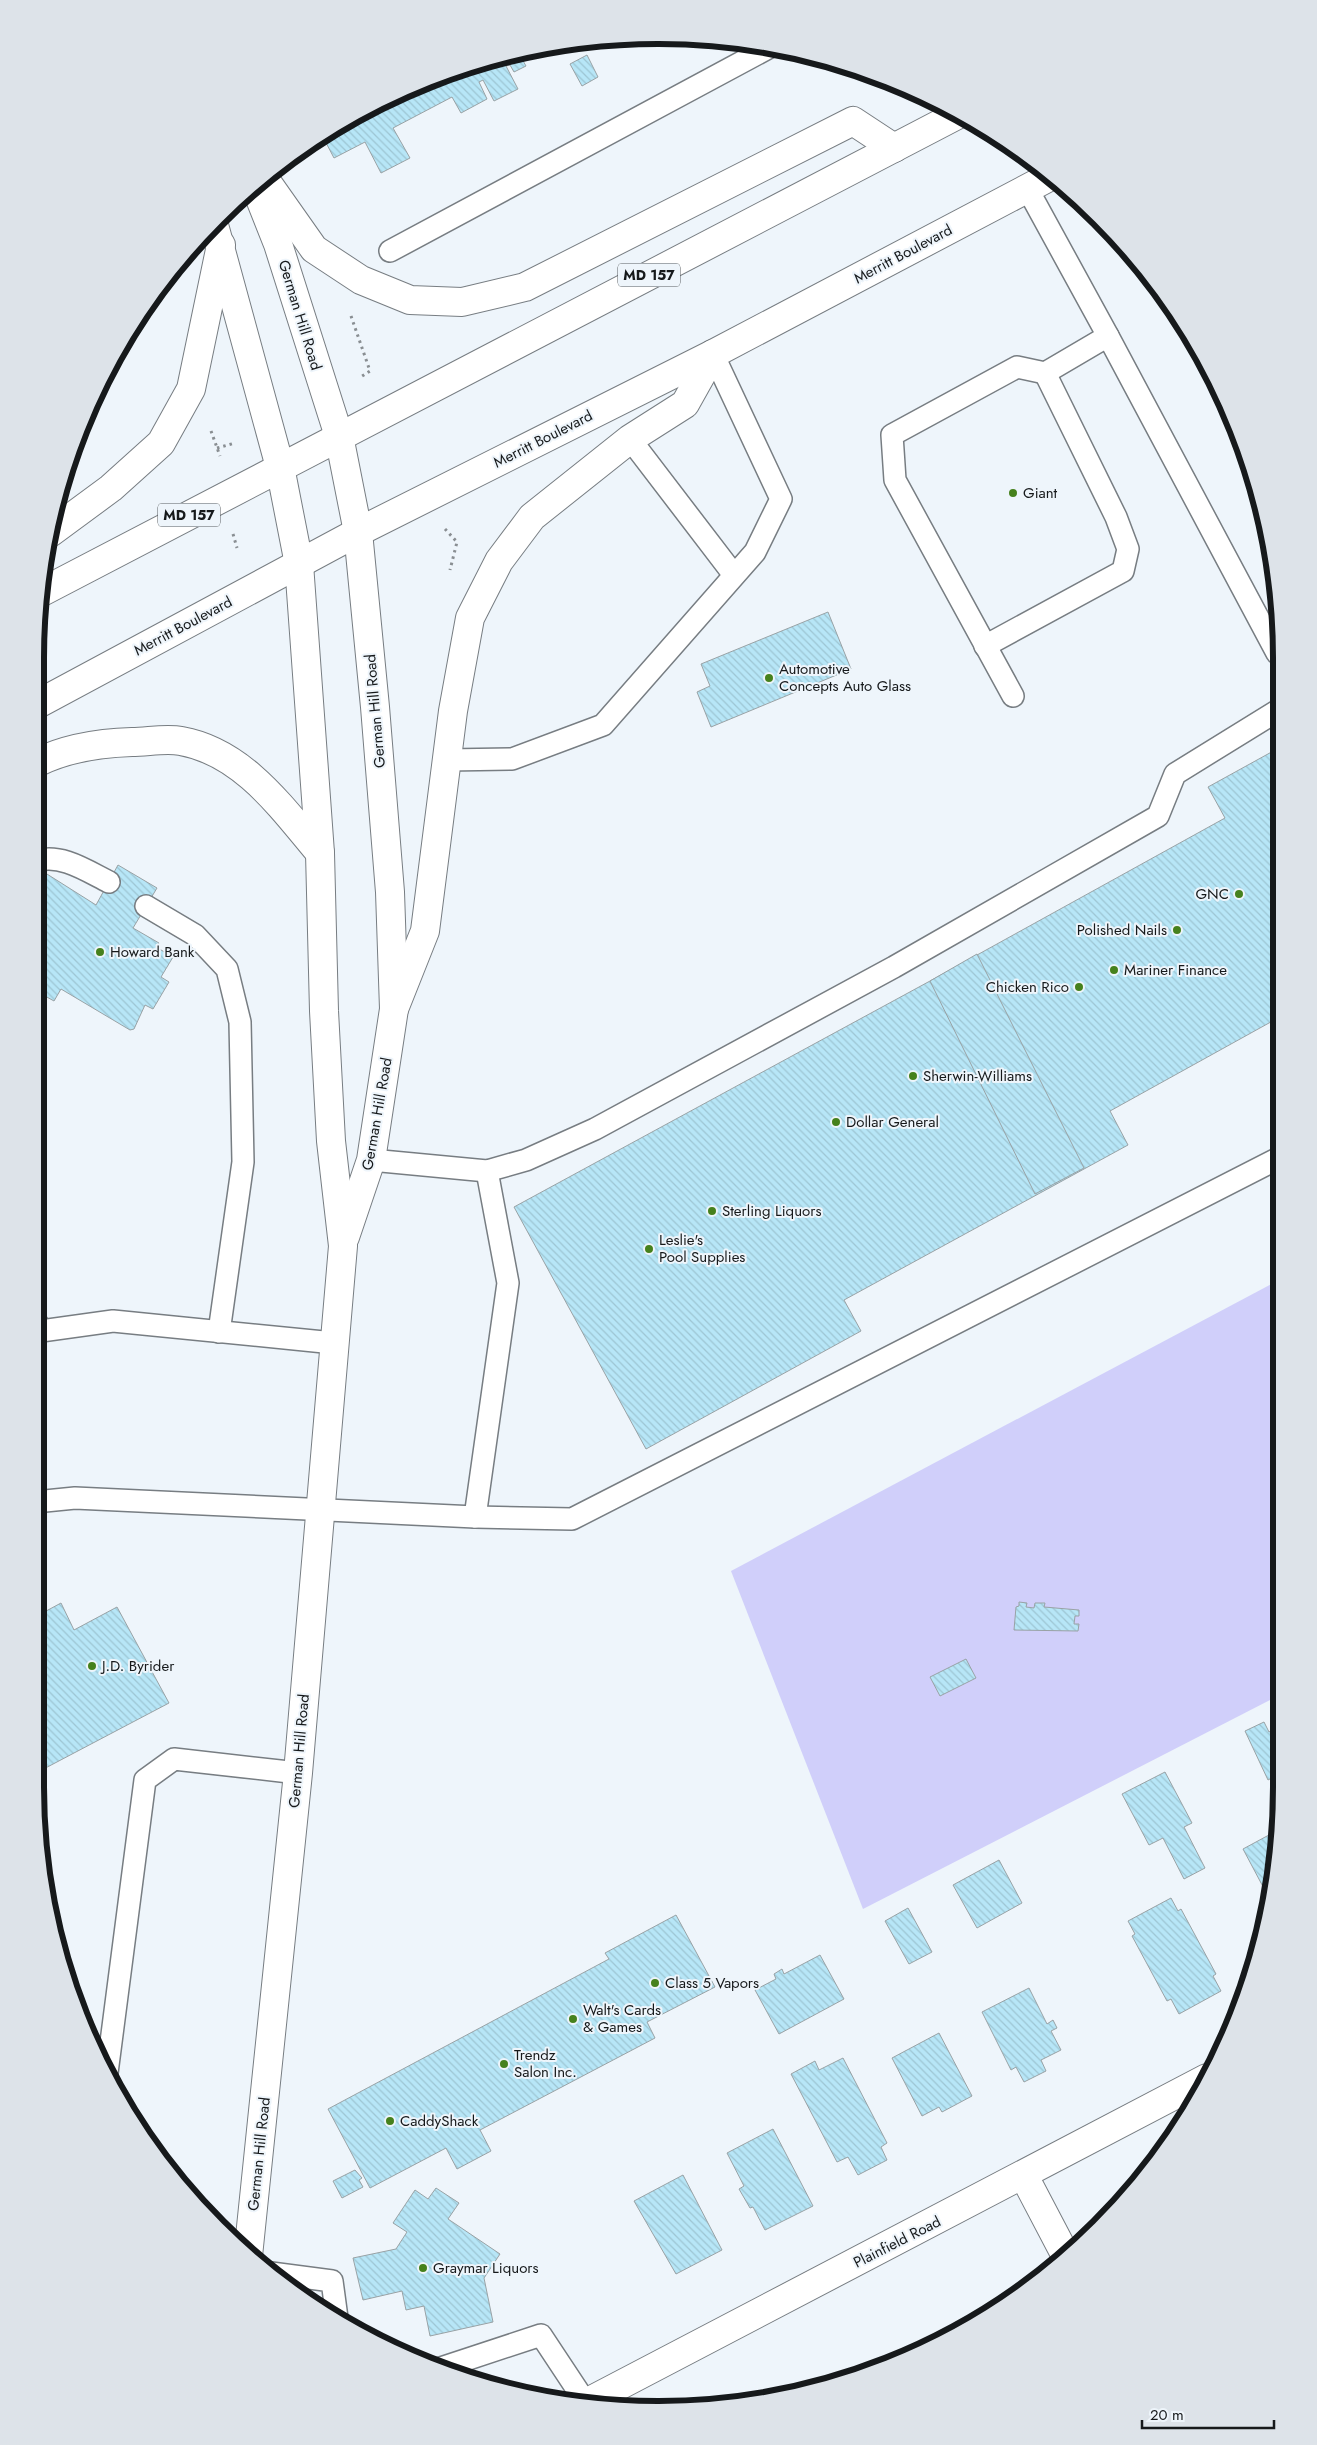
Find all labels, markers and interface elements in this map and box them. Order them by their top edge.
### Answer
street label: Merritt Boulevard [850,219,956,289]
street label: German Hill Road [273,257,327,373]
road number: MD 157 [618,264,680,286]
street label: Merritt Boulevard [490,405,596,473]
place label: Giant [1023,482,1058,504]
marker: Giant [1007,487,1019,499]
road number: MD 157 [158,504,220,526]
street label: Merritt Boulevard [130,591,236,661]
street label: German Hill Road [359,653,391,769]
place label: Automotive Concepts Auto Glass [779,658,911,697]
marker: Automotive Concepts Auto Glass [763,672,775,684]
place label: GNC [1195,883,1229,905]
marker: GNC [1233,888,1245,900]
place label: Polished Nails [1077,919,1167,941]
marker: Polished Nails [1171,924,1183,936]
place label: Howard Bank [110,941,195,963]
marker: Howard Bank [94,946,106,958]
place label: Mariner Finance [1124,959,1227,981]
marker: Mariner Finance [1108,964,1120,976]
place label: Chicken Rico [986,976,1069,998]
marker: Chicken Rico [1073,981,1085,993]
street label: German Hill Road [356,1056,398,1172]
place label: Sherwin-Williams [923,1065,1032,1087]
marker: Sherwin-Williams [907,1070,919,1082]
place label: Dollar General [846,1111,939,1133]
marker: Dollar General [830,1116,842,1128]
place label: Sterling Liquors [722,1200,821,1222]
marker: Sterling Liquors [706,1205,718,1217]
place label: Leslie's Pool Supplies [659,1229,745,1268]
marker: Leslie's Pool Supplies [643,1243,655,1255]
place label: J.D. Byrider [100,1655,175,1677]
marker: J.D. Byrider [86,1660,98,1672]
street label: German Hill Road [283,1693,315,1809]
place label: Class 5 Vapors [665,1972,759,1994]
marker: Class 5 Vapors [649,1977,661,1989]
place label: Walt's Cards & Games [583,1999,661,2038]
marker: Walt's Cards & Games [567,2013,579,2025]
place label: Trendz Salon Inc. [514,2044,577,2083]
marker: Trendz Salon Inc. [498,2058,510,2070]
street label: German Hill Road [242,2096,276,2212]
place label: CaddyShack [400,2110,479,2132]
marker: CaddyShack [384,2115,396,2127]
street label: Plainfield Road [849,2211,945,2273]
place label: Graymar Liquors [433,2257,539,2279]
marker: Graymar Liquors [417,2262,429,2274]
scale bar [1142,2398,1274,2430]
text: 20 m [1150,2404,1184,2426]

